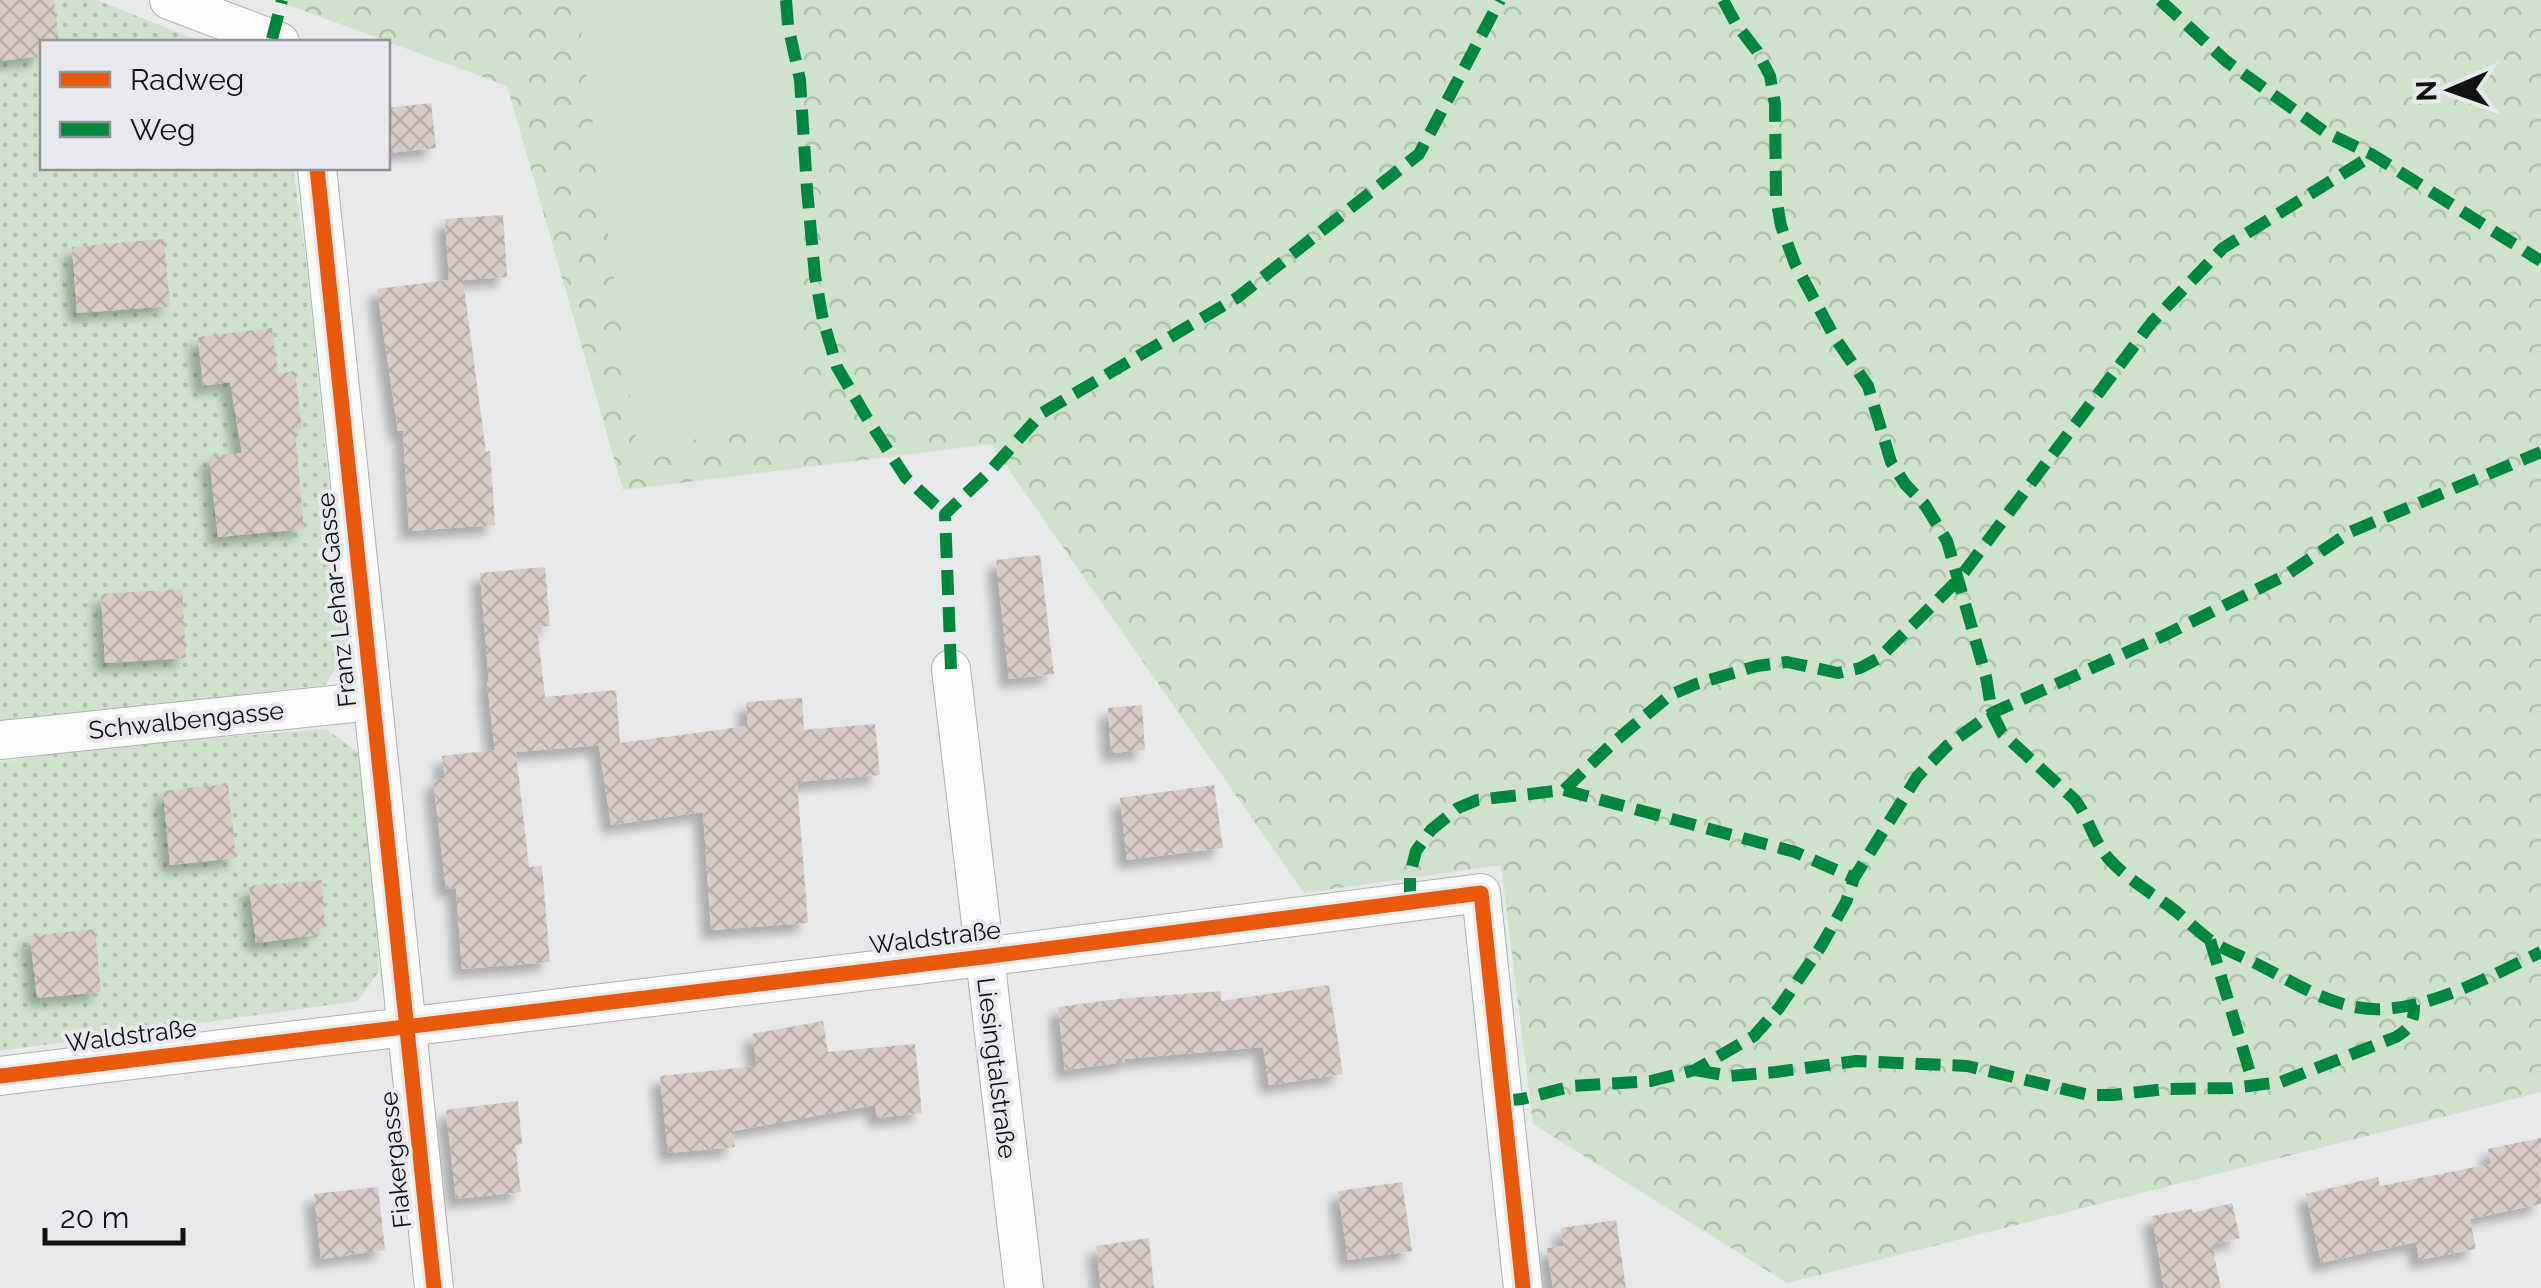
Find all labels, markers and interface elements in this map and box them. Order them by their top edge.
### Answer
legend [40,40,390,170]
north arrow [2401,40,2501,140]
text: Radweg [130,62,244,97]
text: N [2410,80,2443,102]
text: Weg [130,112,196,147]
street label: Franz Lehar-Gasse [310,491,362,709]
street label: Schwalbengasse [87,695,285,745]
street label: Waldstraße [868,914,1002,960]
street label: Liesingtalstraße [971,976,1023,1160]
street label: Waldstraße [64,1012,198,1058]
street label: Fiakergasse [373,1090,417,1230]
scale bar [45,1183,182,1245]
text: 20 m [60,1200,129,1235]

